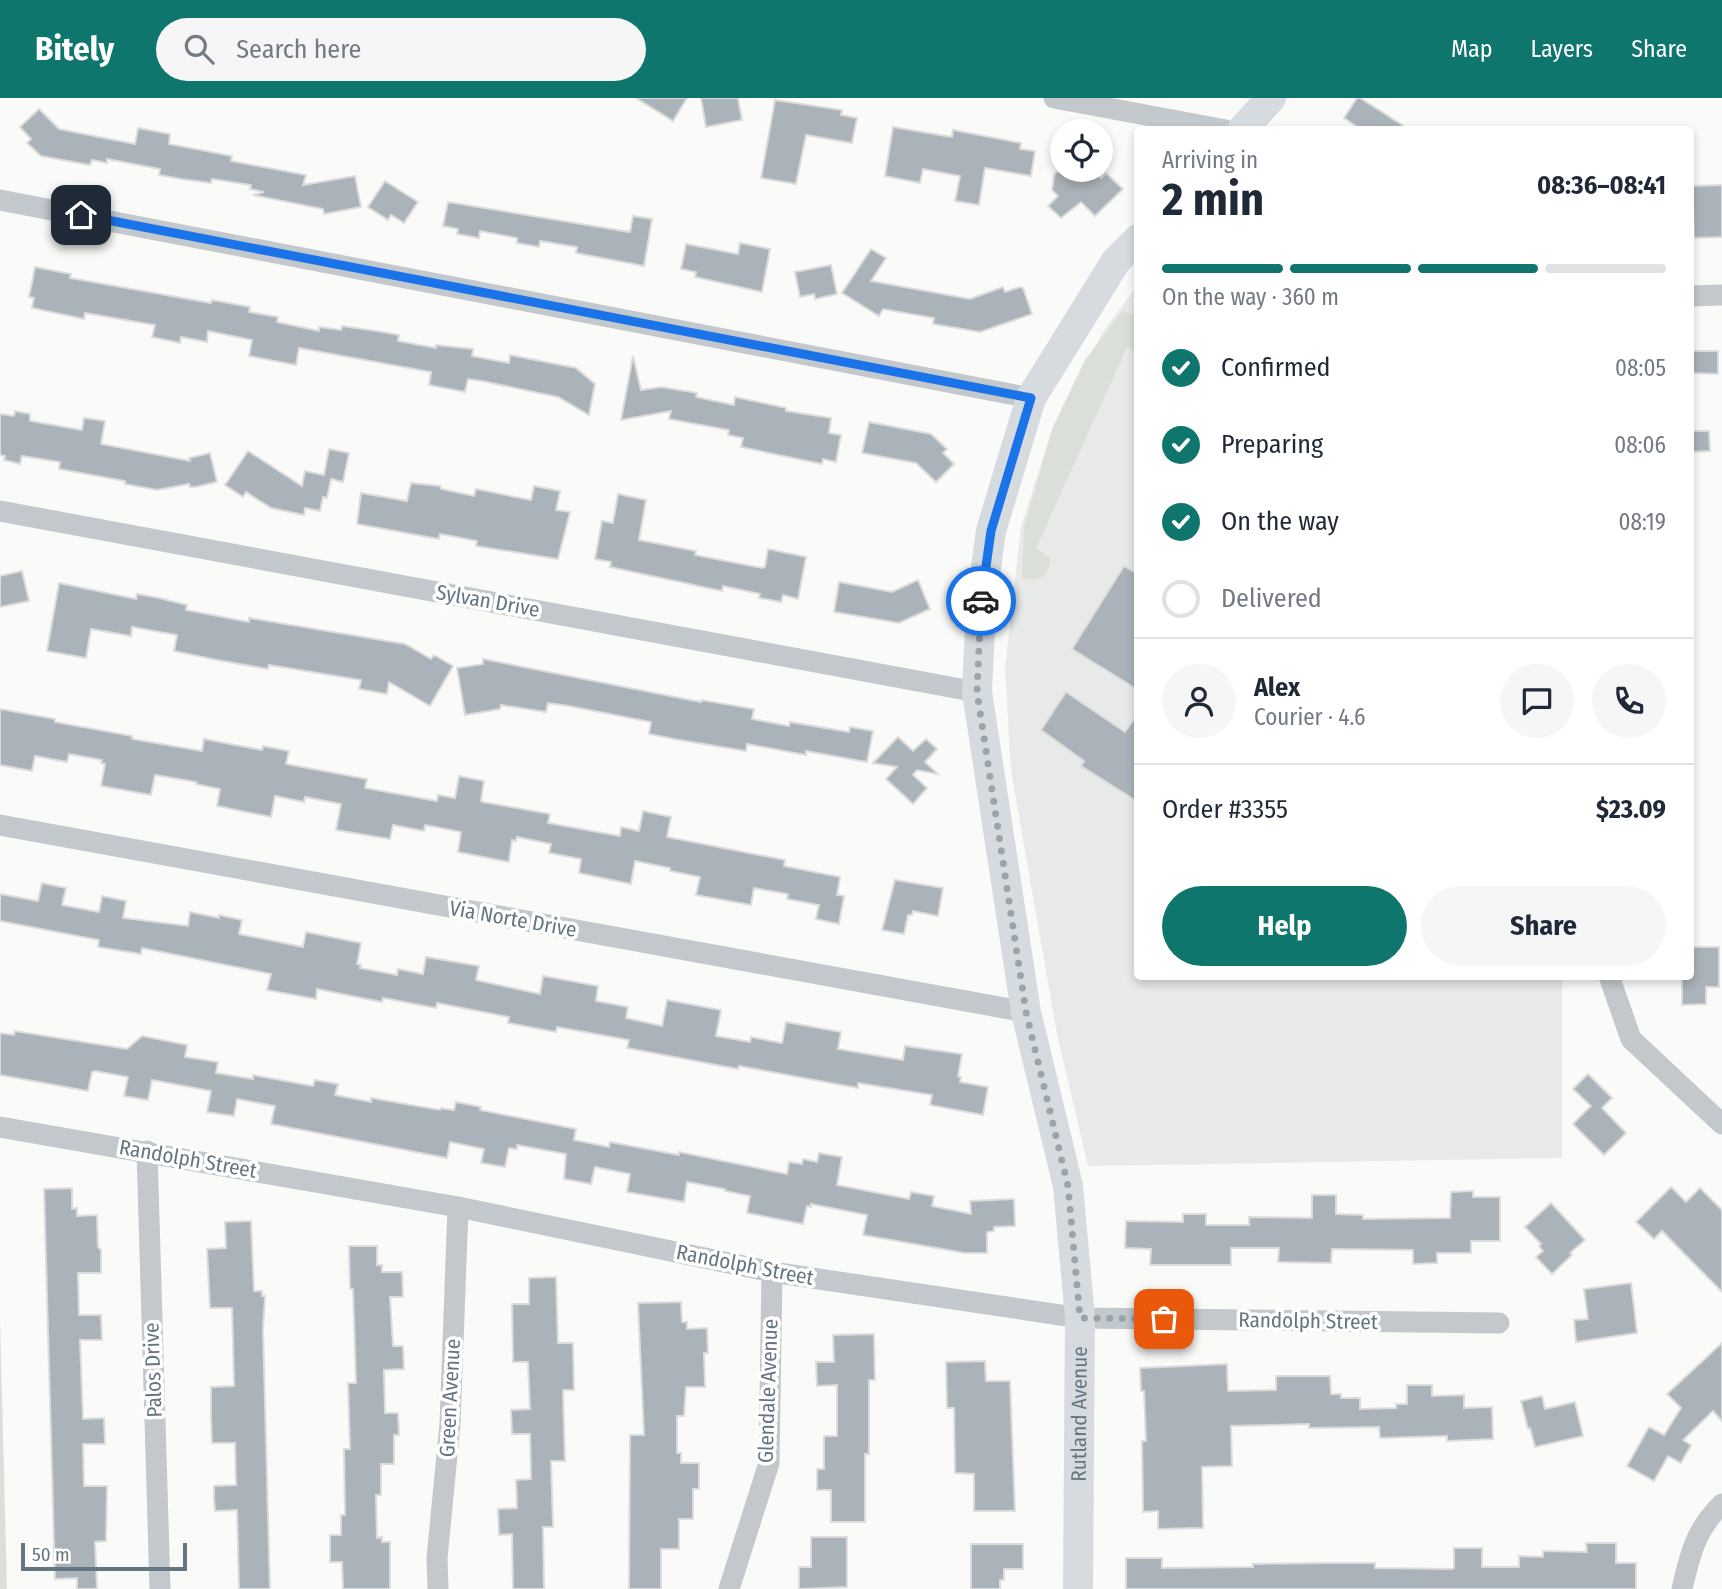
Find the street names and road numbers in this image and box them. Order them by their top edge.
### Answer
street label: Sylvan Drive [434,579,542,623]
street label: Via Norte Drive [447,895,579,943]
street label: Randolph Street [117,1134,259,1184]
street label: Randolph Street [674,1239,816,1291]
street label: Randolph Street [1238,1307,1378,1335]
street label: Glendale Avenue [752,1319,784,1463]
street label: Palos Drive [138,1322,168,1418]
street label: Green Avenue [434,1338,466,1458]
street label: Rutland Avenue [1066,1346,1093,1482]

